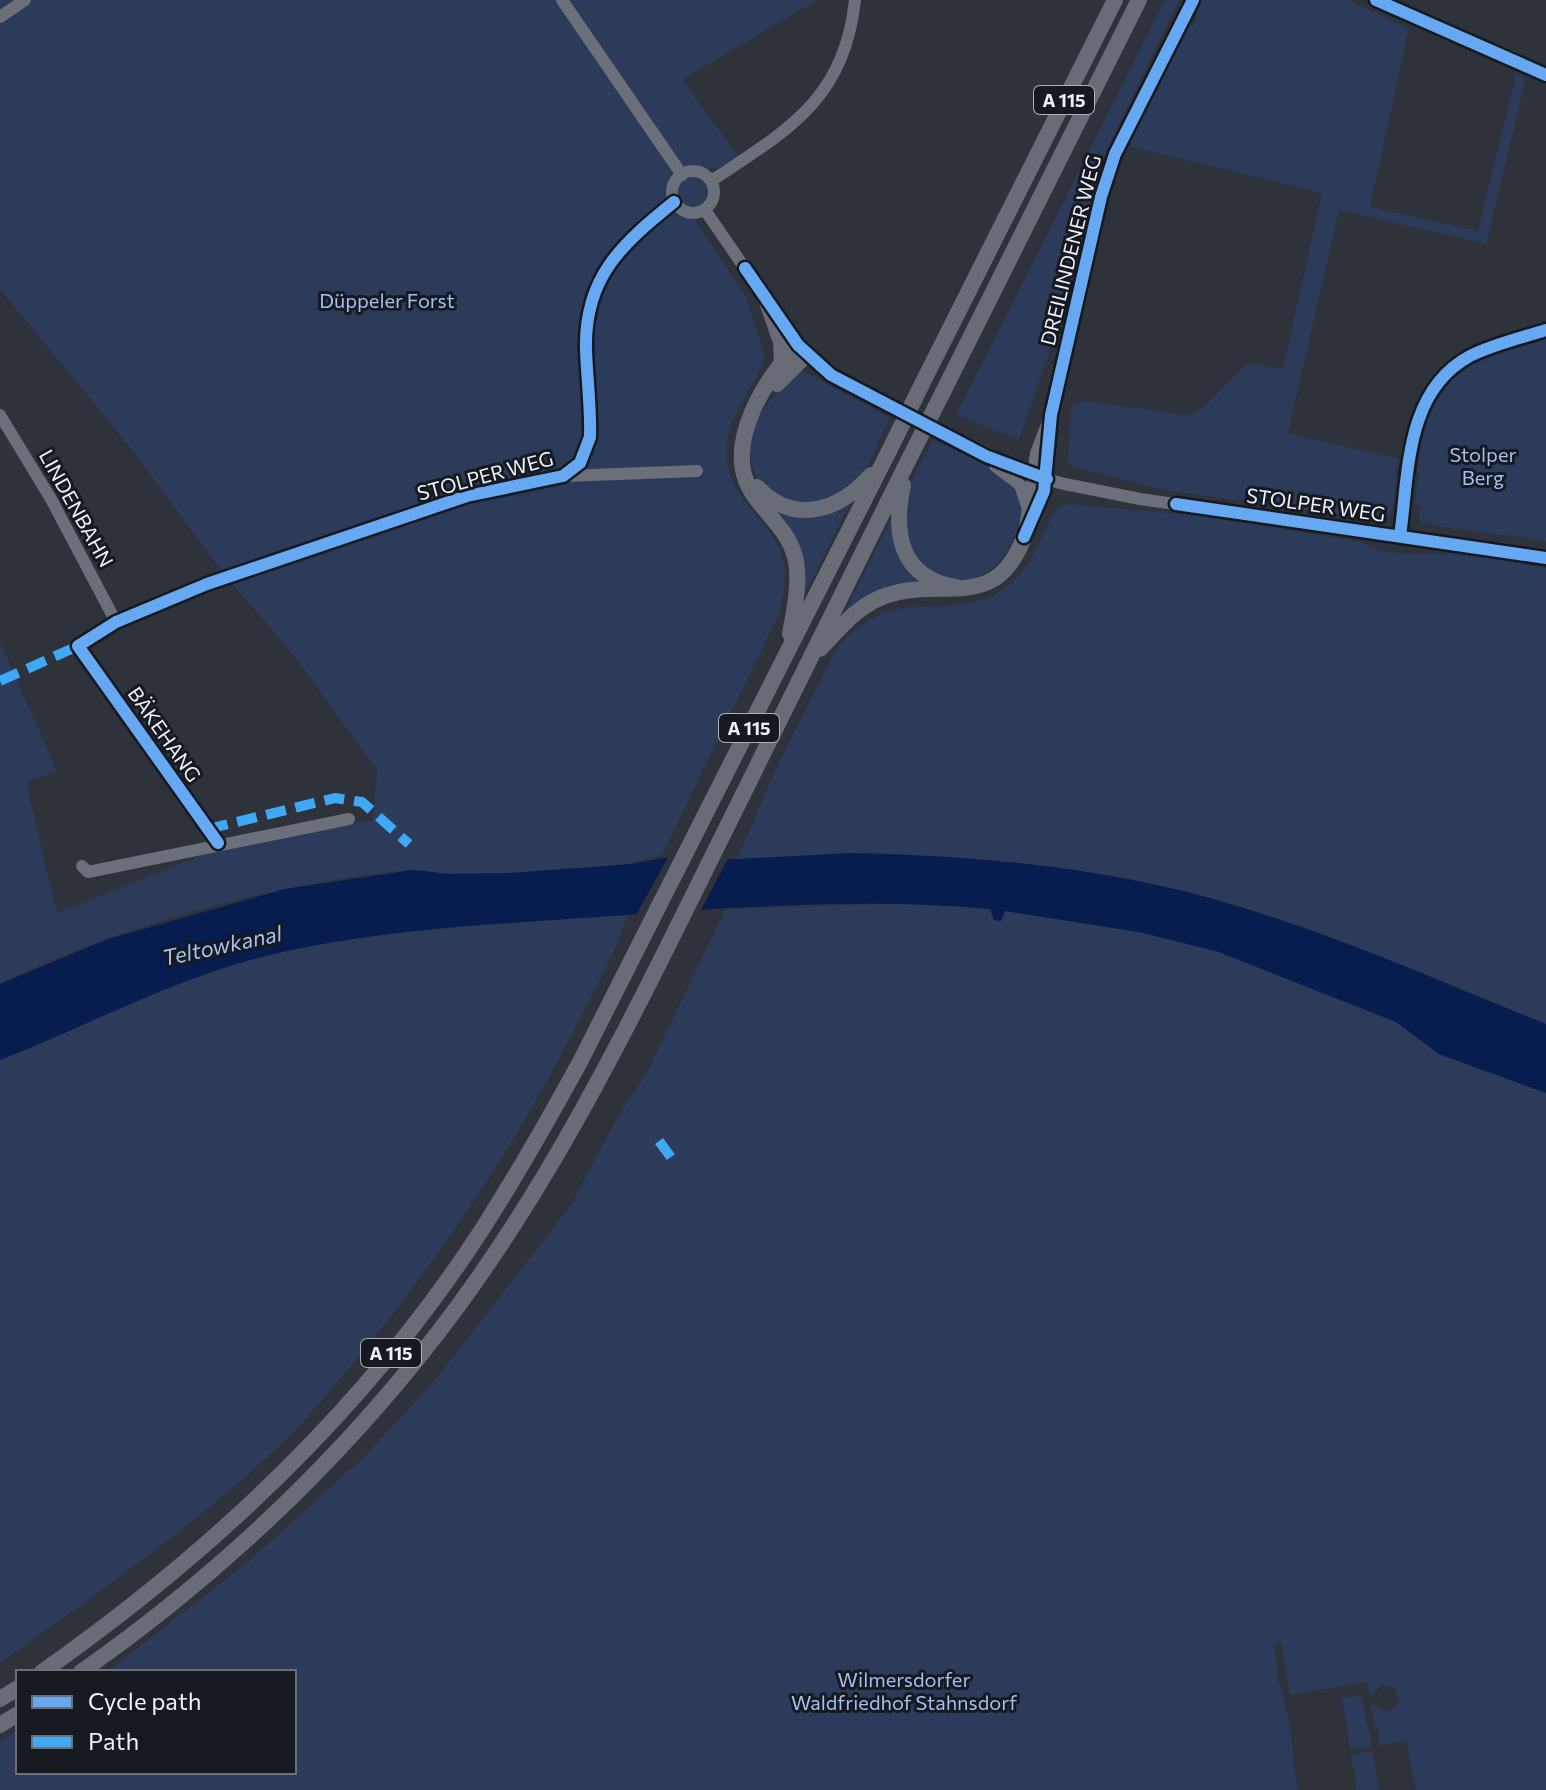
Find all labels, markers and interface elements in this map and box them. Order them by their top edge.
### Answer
road number: A 115 [1034,86,1094,114]
street label: DREILINDENER WEG [1035,152,1105,348]
park label: Düppeler Forst [319,288,455,312]
park label: Stolper Berg [1450,442,1517,489]
street label: LINDENBAHN [35,445,119,571]
street label: STOLPER WEG [414,445,556,505]
street label: STOLPER WEG [1245,482,1387,526]
street label: BÄKEHANG [123,682,207,786]
road number: A 115 [719,714,779,742]
water label: Teltowkanal [160,919,285,971]
road number: A 115 [361,1339,421,1367]
park label: Wilmersdorfer Waldfriedhof Stahnsdorf [791,1667,1017,1714]
legend [16,1670,296,1774]
text: Cycle path [88,1686,202,1715]
text: Path [88,1726,139,1755]

